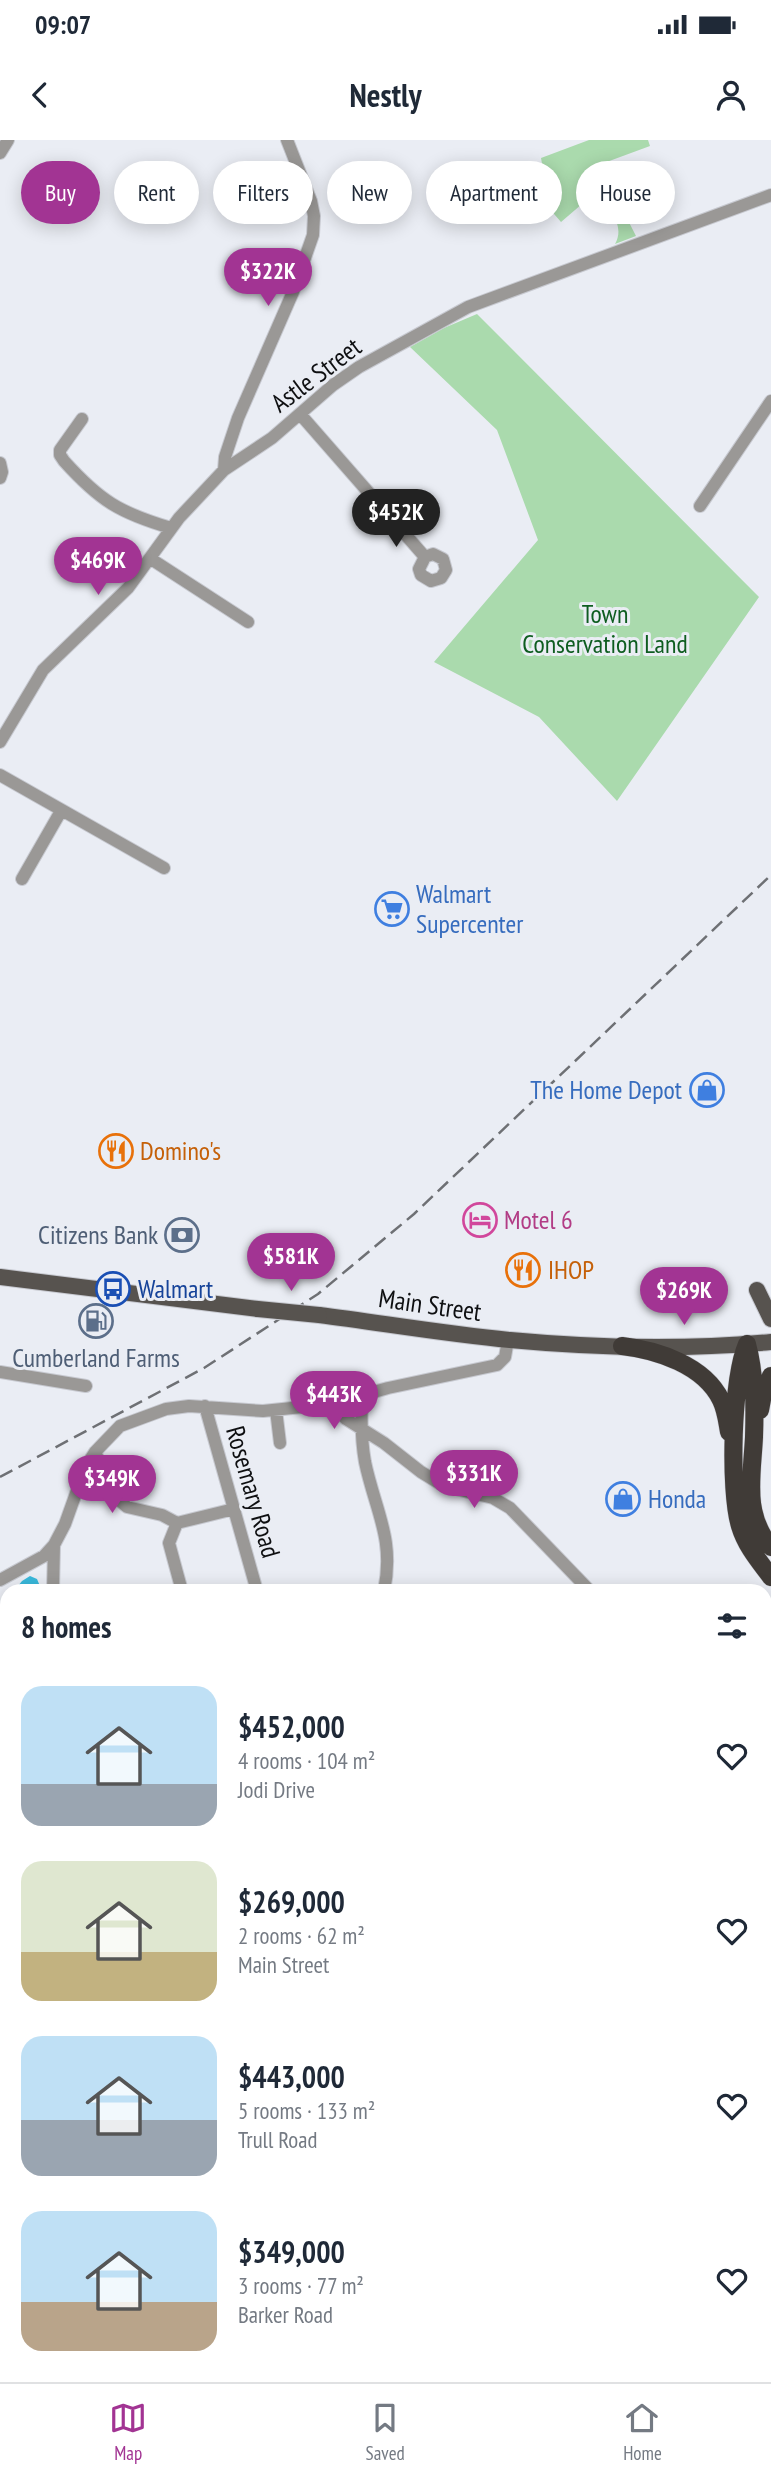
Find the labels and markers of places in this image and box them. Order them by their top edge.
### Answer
pin: $322K [219,248,317,308]
pin: $452K [347,490,445,549]
pin: $469K [49,538,147,597]
place label: Walmart Supercenter [416,877,523,940]
supermarket icon: Walmart Supercenter [373,890,411,928]
shop icon: The Home Depot [688,1071,726,1109]
place label: The Home Depot [530,1073,682,1106]
restaurant icon: Domino's [97,1132,135,1170]
place label: Domino's [140,1134,221,1167]
hotel icon: Motel 6 [461,1201,499,1239]
place label: Motel 6 [504,1203,573,1236]
bank icon: Citizens Bank [163,1216,201,1254]
place label: Citizens Bank [38,1218,158,1251]
pin: $581K [242,1234,340,1293]
restaurant icon: IHOP [504,1251,542,1289]
place label: IHOP [548,1253,594,1286]
pin: $269K [635,1268,733,1327]
bus stop icon: Walmart [94,1270,132,1308]
place label: Walmart [138,1272,213,1305]
fuel station icon: Cumberland Farms [77,1302,115,1340]
place label: Cumberland Farms [12,1341,180,1374]
pin: $443K [285,1372,383,1431]
pin: $331K [425,1450,523,1510]
pin: $349K [63,1456,161,1515]
shop icon: Honda [604,1480,642,1518]
place label: Honda [648,1482,706,1515]

